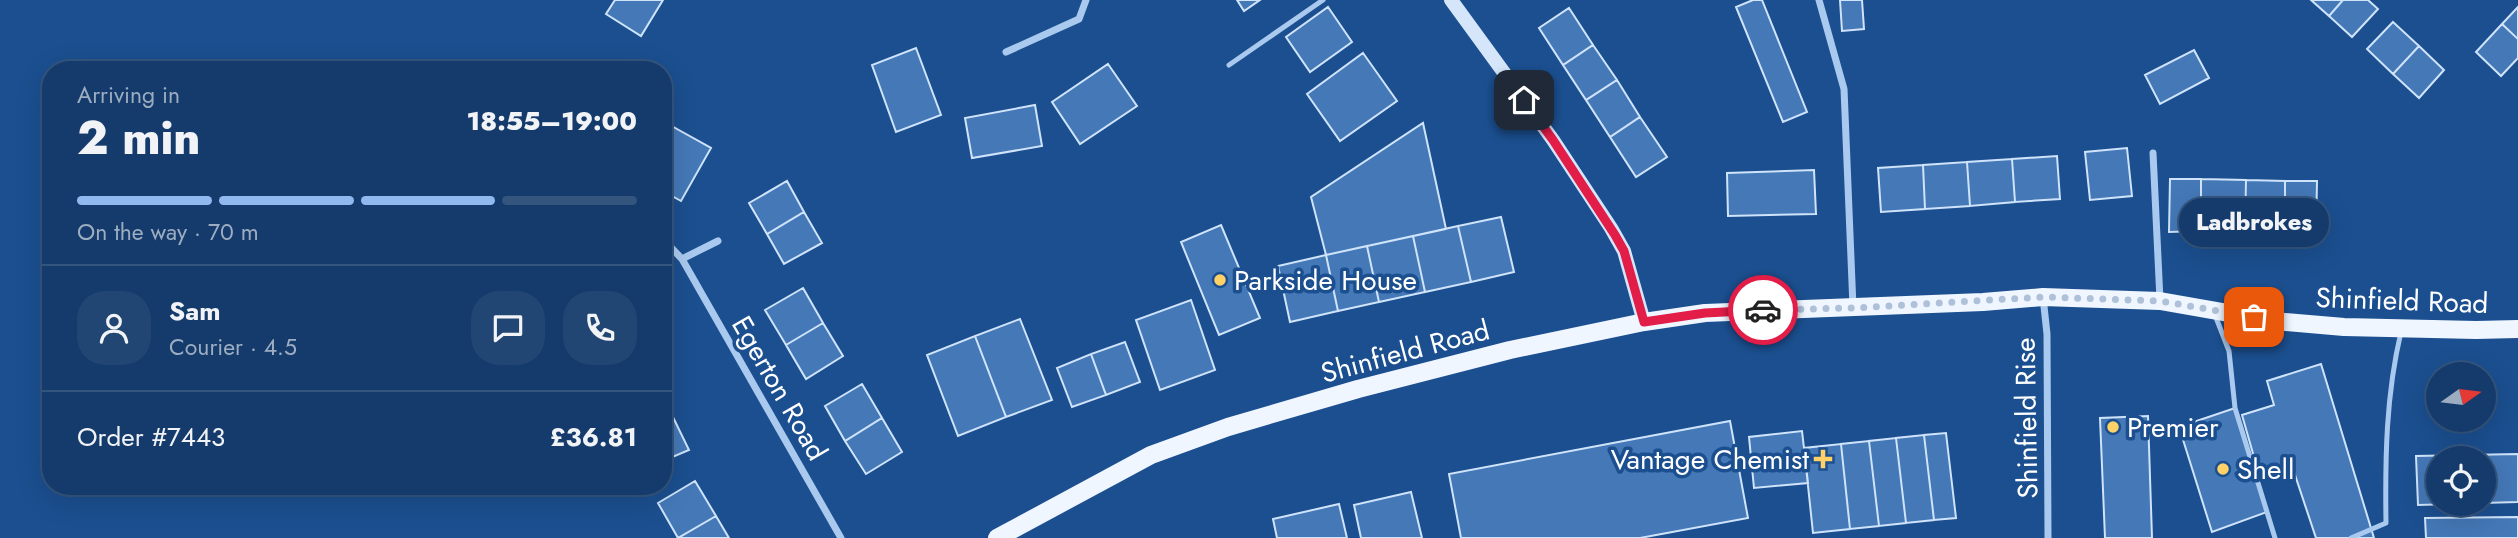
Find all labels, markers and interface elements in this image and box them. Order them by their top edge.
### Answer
pin [1494,70,1554,130]
text: Arriving in [77,78,180,112]
icon: home [1505,81,1543,119]
text: 18:55–19:00 [467,102,637,140]
text: 2 min [77,105,201,171]
callout: Ladbrokes [2179,198,2329,247]
text: Ladbrokes [2196,205,2312,239]
text: On the way · 70 m [77,215,259,249]
place label: Parkside House [1234,260,1417,301]
marker: Parkside House [1212,272,1228,288]
courier [1728,275,1798,345]
street label: Shinfield Road [2315,277,2489,324]
pin [2224,287,2284,347]
button: person [77,291,151,365]
button: chat [471,291,545,365]
button: phone [563,291,637,365]
icon: car [1744,291,1782,329]
text: Sam [169,292,221,330]
icon: bag [2235,298,2273,336]
street label: Egerton Road [722,308,838,468]
street label: Shinfield Road [1316,309,1494,394]
text: Courier · 4.5 [169,330,297,364]
street label: Shinfield Rise [2005,337,2048,499]
north arrow [2426,362,2496,432]
map controls [2426,362,2496,516]
place label: Premier [2127,407,2219,448]
text: Order #7443 [77,418,225,456]
text: £36.81 [550,418,637,456]
marker: Premier [2105,419,2121,435]
place label: Vantage Chemist [1611,439,1809,480]
button: locate [2426,446,2496,516]
place label: Shell [2237,449,2294,490]
marker: Vantage Chemist [1815,451,1831,467]
marker: Shell [2215,461,2231,477]

